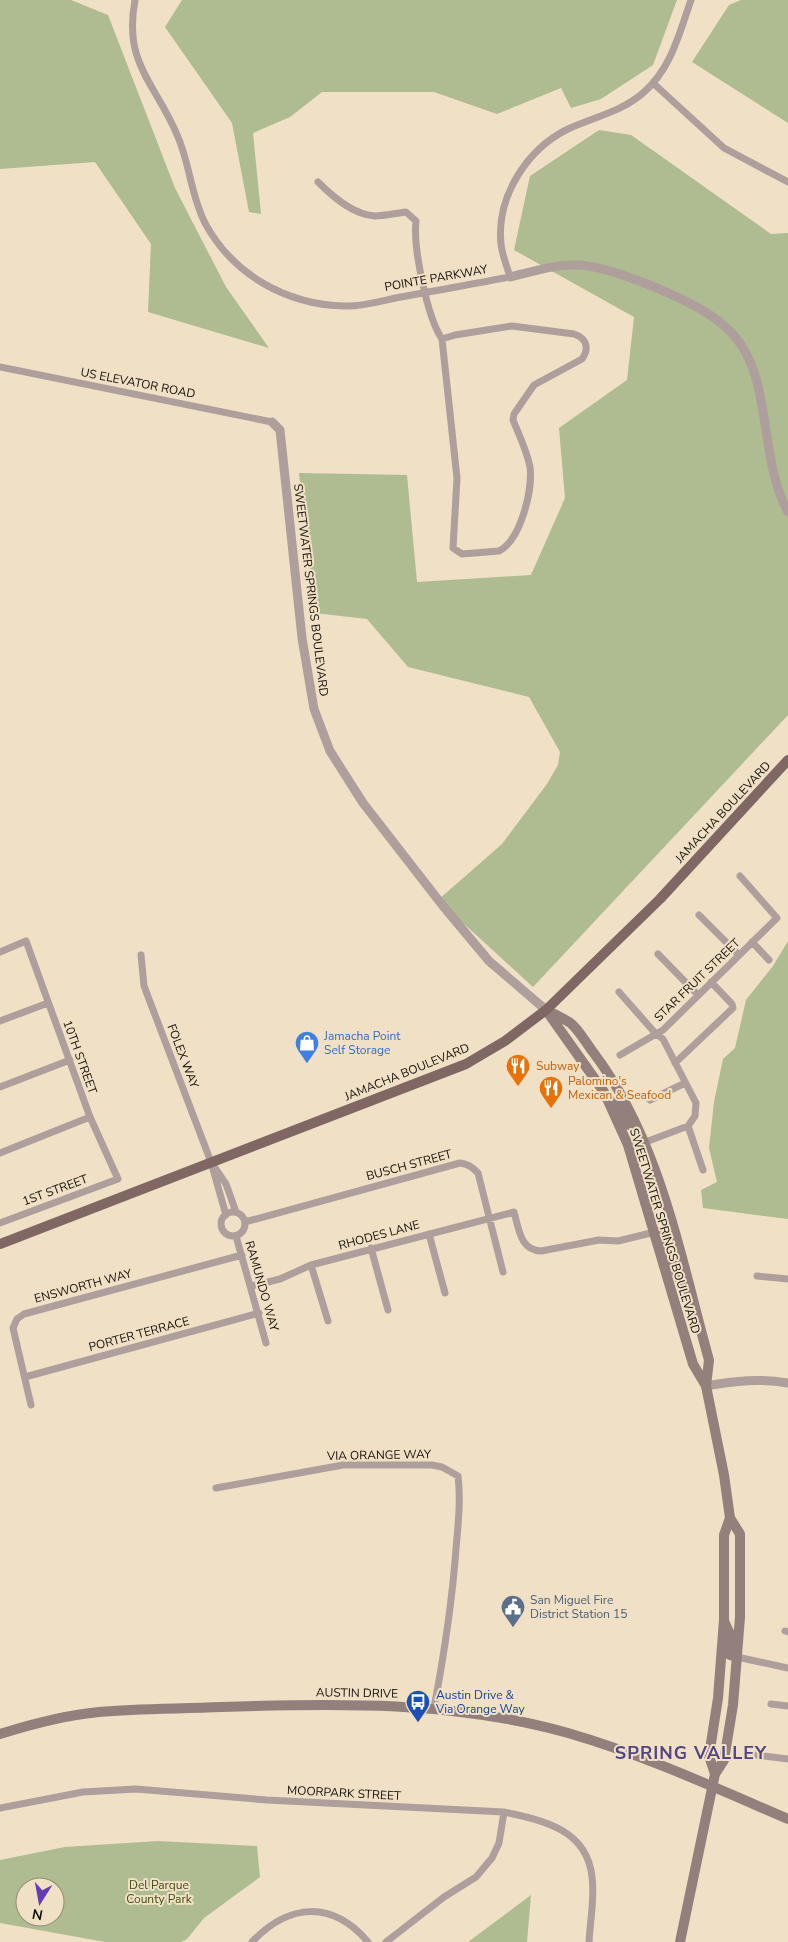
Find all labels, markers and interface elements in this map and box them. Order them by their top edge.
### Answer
street label: POINTE PARKWAY [383,261,490,295]
street label: US ELEVATOR ROAD [79,364,197,402]
street label: SWEETWATER SPRINGS BOULEVARD [290,483,332,697]
street label: JAMACHA BOULEVARD [671,758,774,867]
street label: STAR FRUIT STREET [651,934,744,1025]
street label: 10TH STREET [59,1018,101,1097]
street label: FOLEX WAY [163,1022,203,1091]
place label: Jamacha Point Self Storage [323,1028,401,1058]
shop icon: Jamacha Point Self Storage [294,1030,320,1064]
street label: JAMACHA BOULEVARD [341,1040,472,1105]
restaurant icon: Subway [505,1053,531,1087]
place label: Subway [536,1058,580,1074]
place label: Palomino's Mexican & Seafood [568,1073,671,1103]
restaurant icon: Palomino's Mexican & Seafood [538,1075,564,1109]
street label: SWEETWATER SPRINGS BOULEVARD [626,1126,704,1336]
street label: BUSCH STREET [364,1146,454,1184]
street label: 1ST STREET [20,1171,91,1209]
street label: RHODES LANE [337,1216,421,1254]
street label: RAMUNDO WAY [241,1239,283,1334]
street label: ENSWORTH WAY [33,1265,134,1307]
street label: PORTER TERRACE [87,1313,191,1355]
street label: VIA ORANGE WAY [326,1446,432,1464]
place label: San Miguel Fire District Station 15 [530,1592,627,1622]
public building icon: San Miguel Fire District Station 15 [500,1594,526,1628]
street label: AUSTIN DRIVE [316,1684,398,1702]
place label: Austin Drive & Via Orange Way [435,1687,525,1717]
bus stop icon: Austin Drive & Via Orange Way [405,1689,431,1723]
district label: SPRING VALLEY [615,1741,767,1765]
street label: MOORPARK STREET [287,1782,402,1804]
north arrow [15,1877,65,1927]
park label: Del Parque County Park [126,1877,193,1907]
text: N [31,1904,45,1925]

